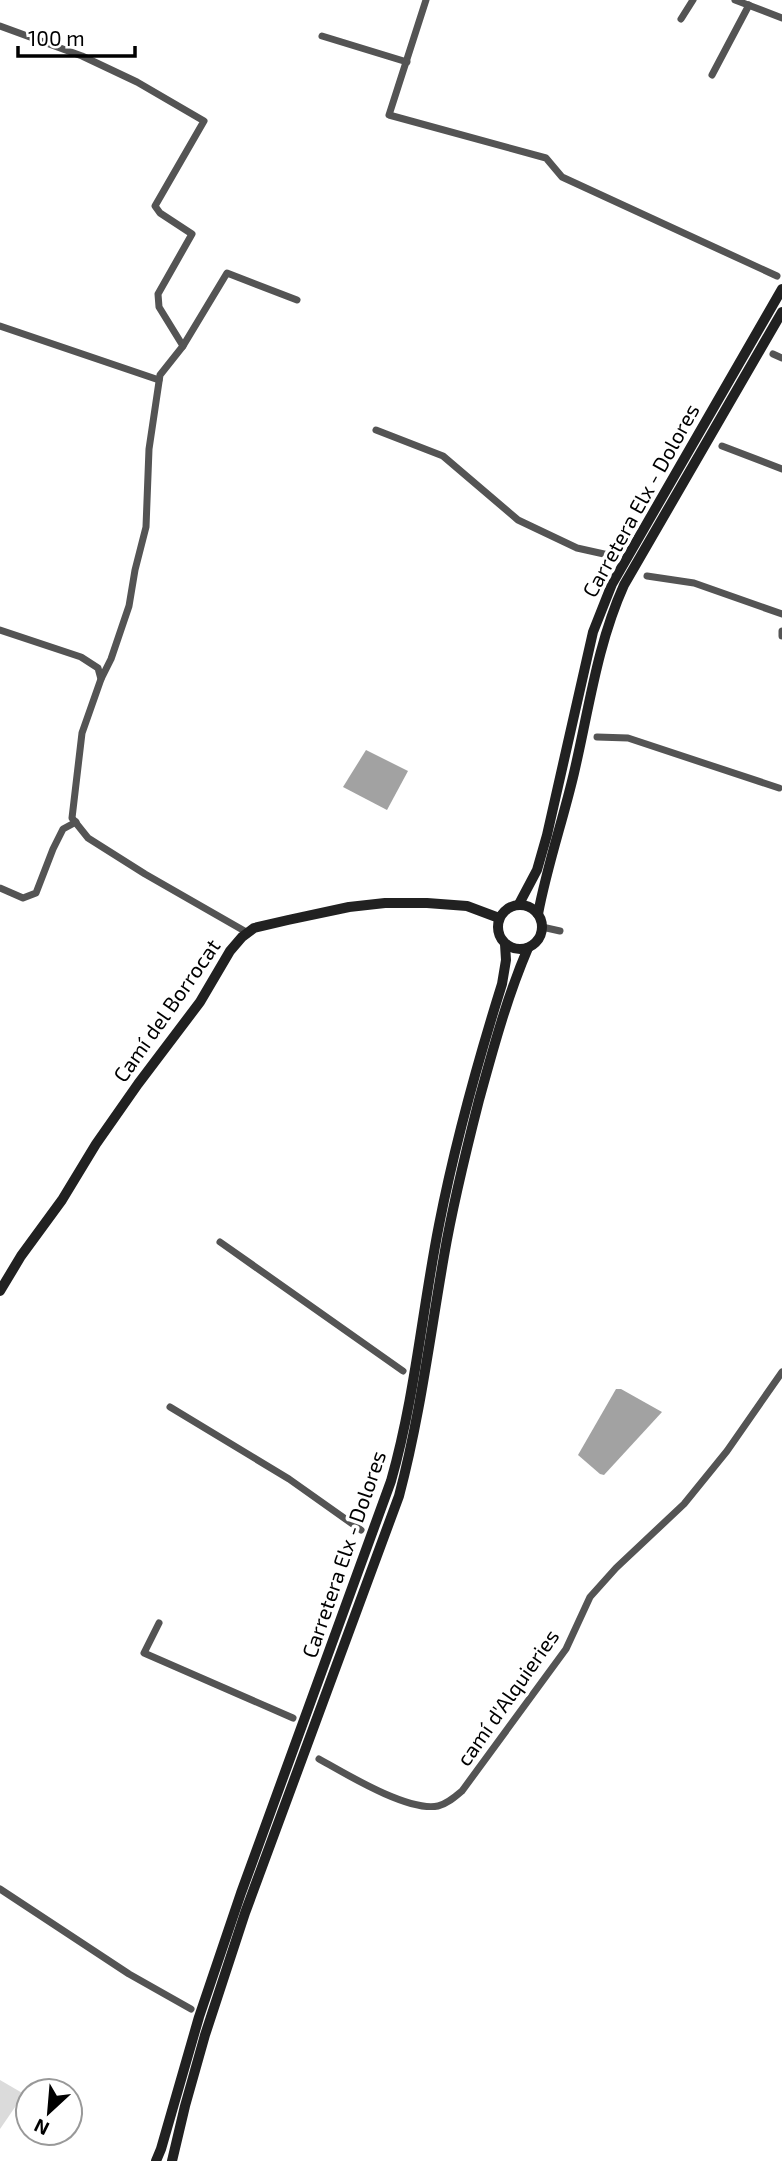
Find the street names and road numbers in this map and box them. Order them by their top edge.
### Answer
street label: Carretera Elx - Dolores [576,399,704,601]
street label: Camí del Borrocat [107,934,225,1086]
street label: Carretera Elx - Dolores [296,1447,390,1661]
street label: camí d'Alquieries [451,1624,563,1770]

